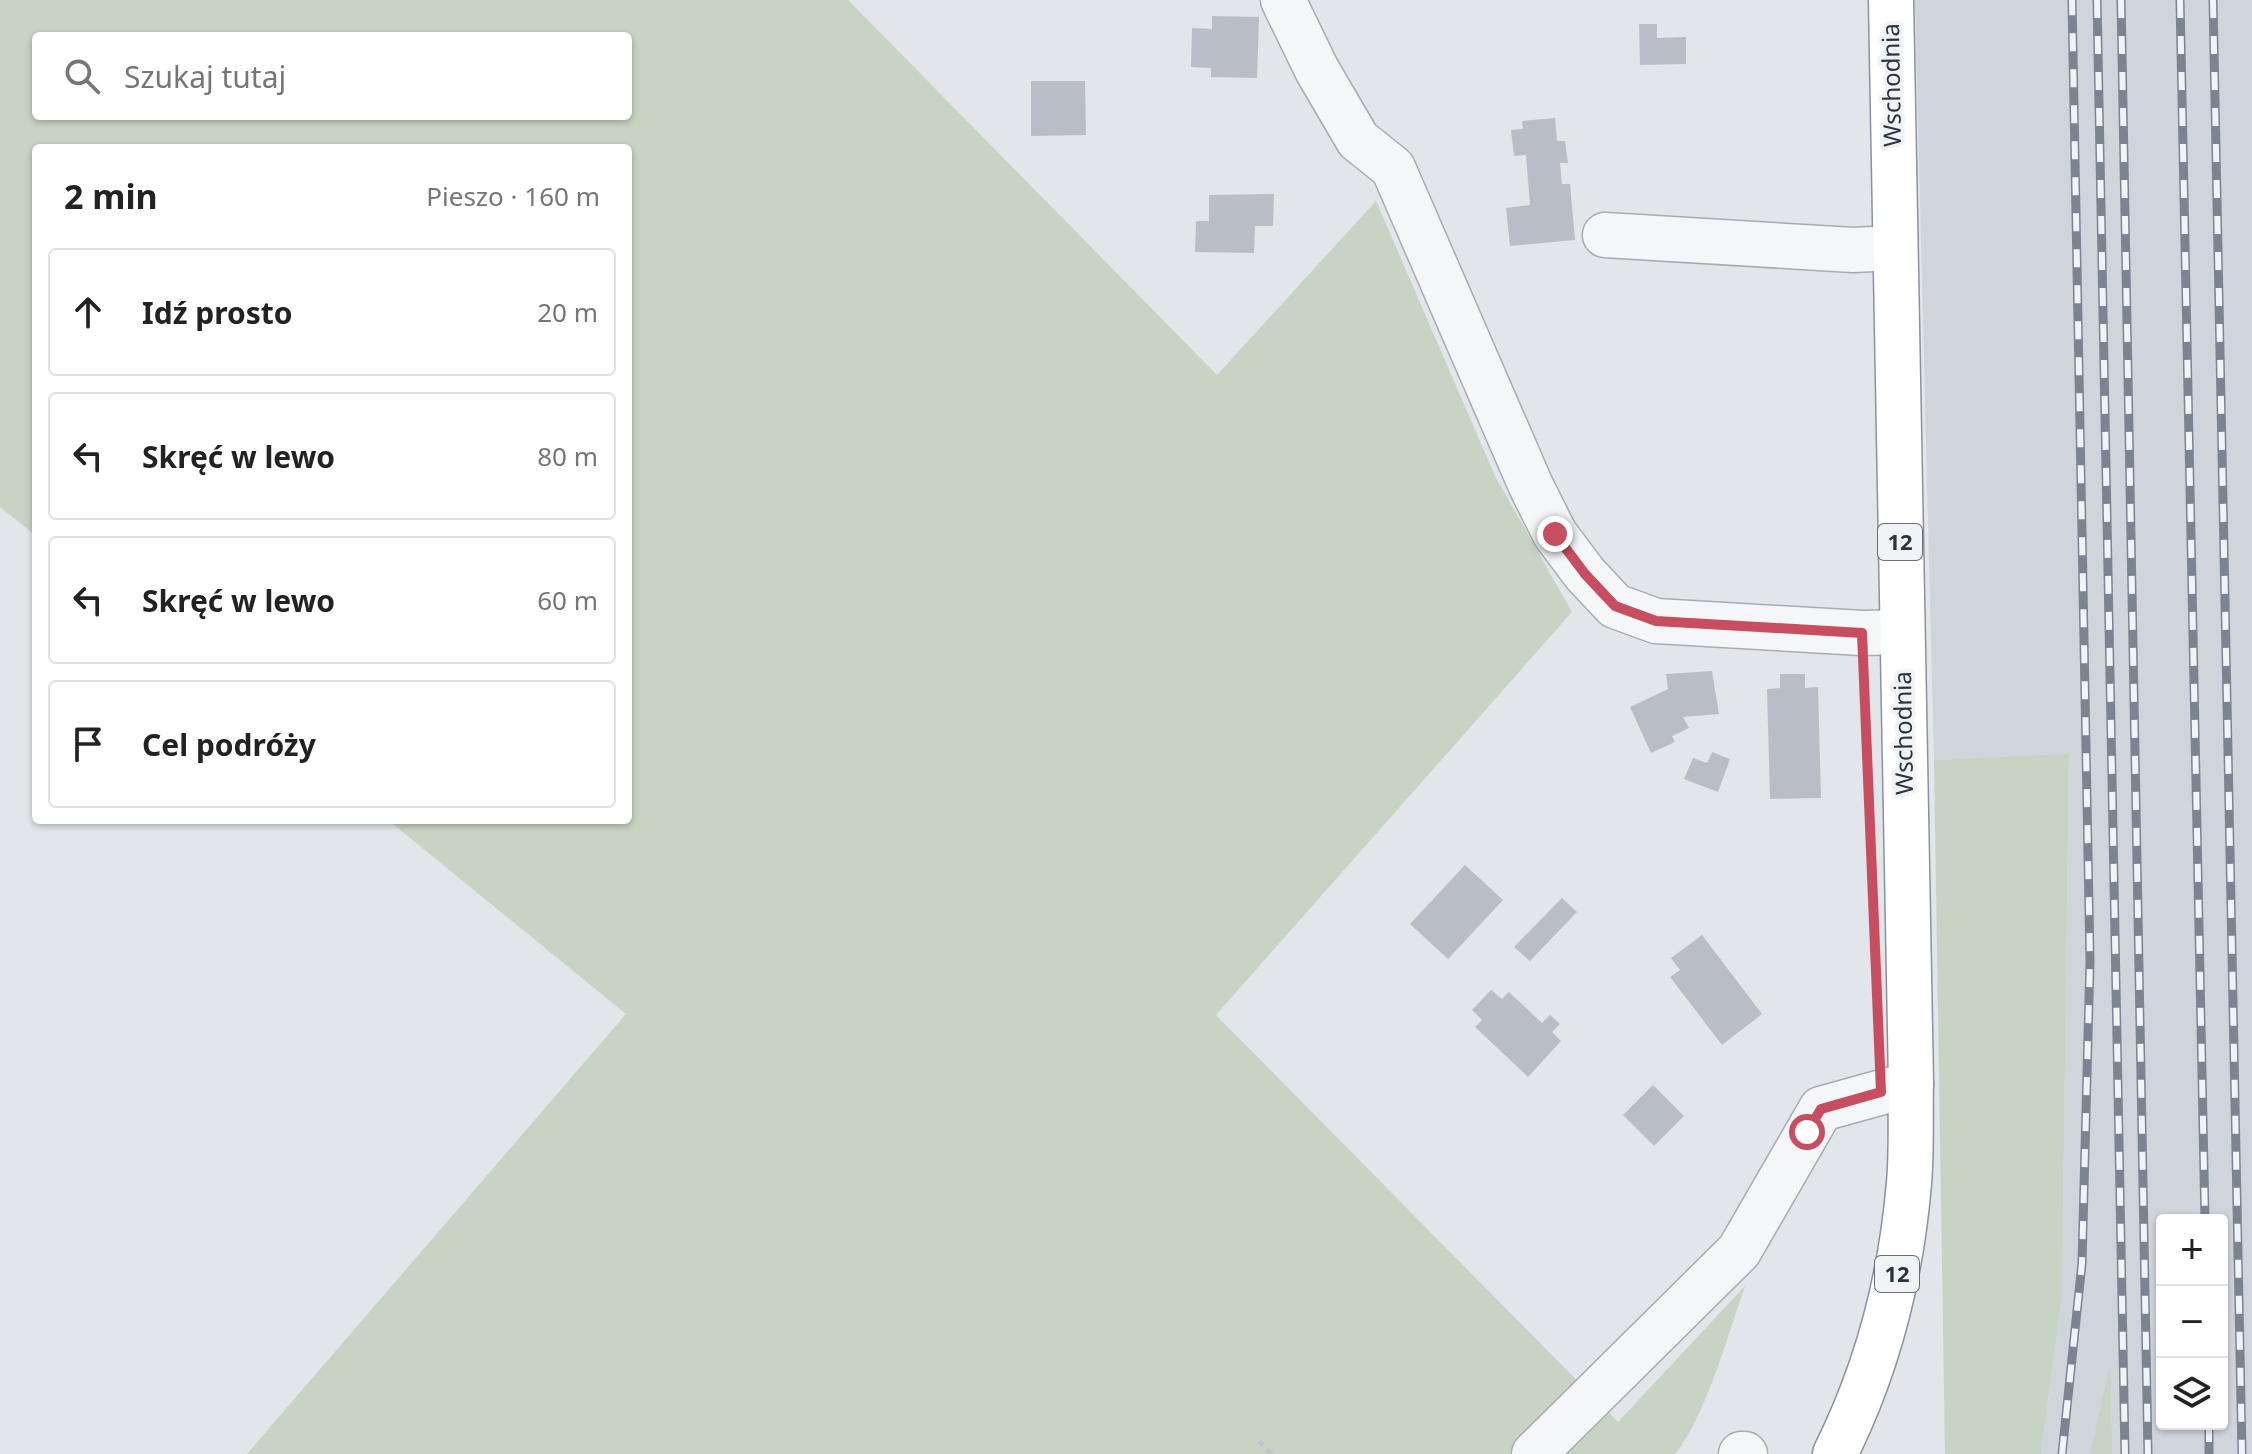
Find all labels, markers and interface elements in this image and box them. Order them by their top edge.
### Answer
street label: Wschodnia [1873,23,1908,147]
search box [32,32,632,120]
icon: search [60,54,104,98]
text: Szukaj tutaj [124,56,286,97]
text: 2 min [64,173,158,219]
text: Pieszo · 160 m [426,178,600,214]
icon: ahead [66,290,110,334]
text: Idź prosto [142,292,293,333]
text: 20 m [537,294,598,330]
icon: left [66,434,110,478]
text: Skręć w lewo [142,436,335,477]
text: 80 m [537,438,598,474]
route end [1537,516,1573,552]
road number: 12 [1878,524,1922,560]
icon: left [66,578,110,622]
text: Skręć w lewo [142,580,335,621]
text: 60 m [537,582,598,618]
street label: Wschodnia [1885,671,1920,795]
icon: arrive [66,722,110,766]
text: Cel podróży [142,724,316,765]
route start [1789,1114,1825,1150]
map controls [2156,1214,2228,1430]
button: + [2156,1214,2228,1286]
road number: 12 [1875,1256,1919,1292]
button: − [2156,1286,2228,1358]
button: layers [2156,1358,2228,1430]

